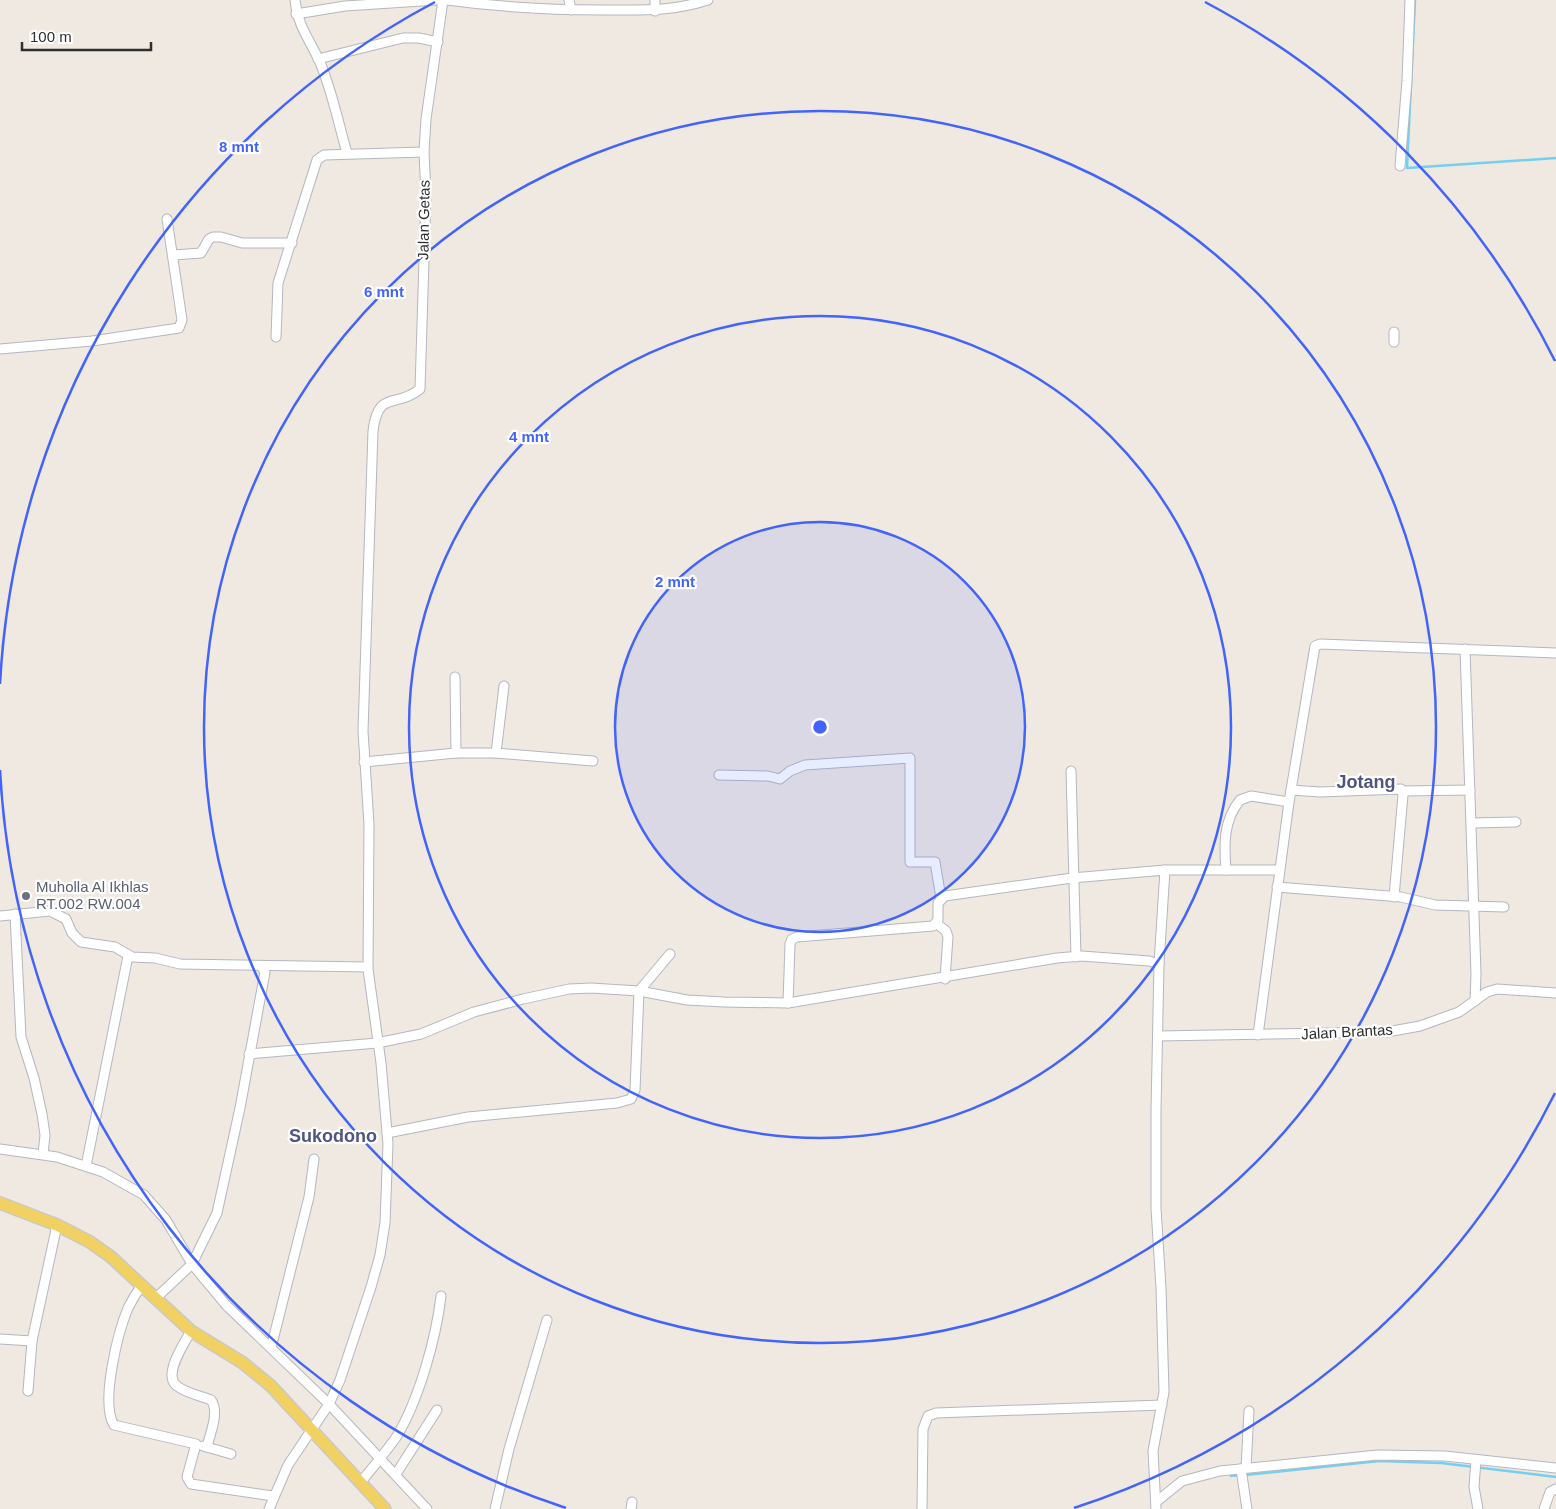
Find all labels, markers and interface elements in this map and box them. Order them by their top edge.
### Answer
scale bar [22,20,151,52]
text: 100 m [30,28,72,45]
text: 8 mnt [219,138,259,155]
street label: Jalan Getas [414,180,433,260]
text: 6 mnt [364,283,404,300]
text: 4 mnt [509,428,549,445]
text: 2 mnt [655,573,695,590]
centre of rings [811,718,829,736]
district label: Jotang [1336,772,1396,792]
place label: Muholla Al Ikhlas RT.002 RW.004 [36,878,149,912]
marker: Muholla Al Ikhlas RT.002 RW.004 [20,890,32,902]
street label: Jalan Brantas [1301,1021,1393,1042]
district label: Sukodono [289,1126,377,1146]

